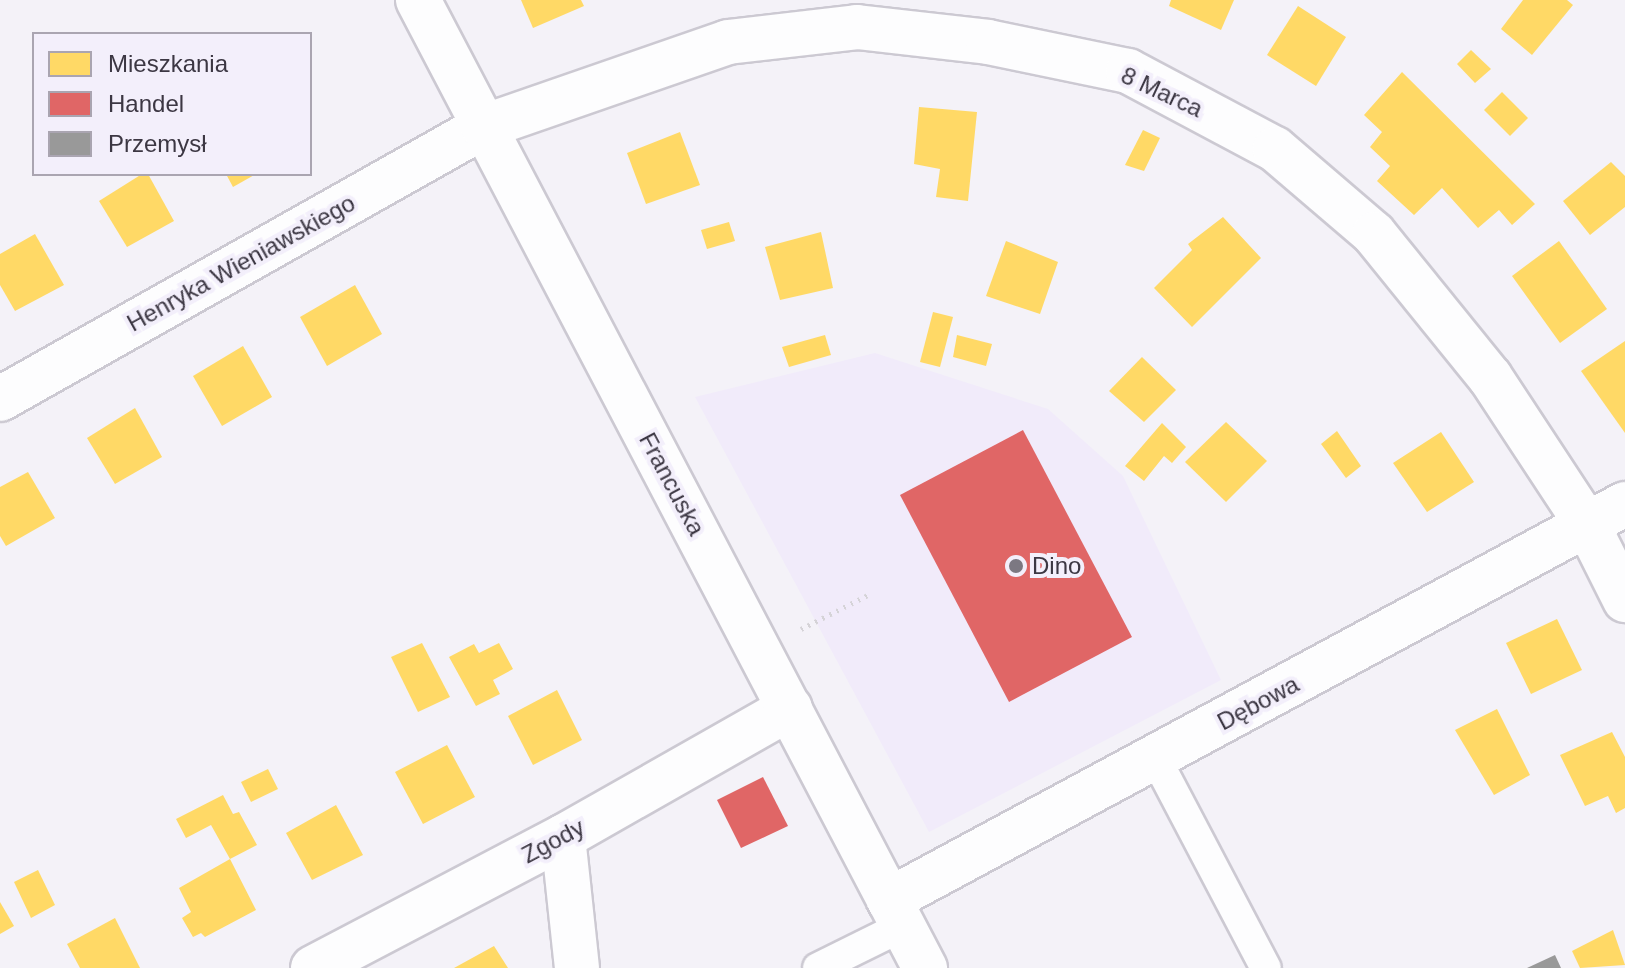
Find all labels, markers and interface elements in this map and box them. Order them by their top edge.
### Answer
legend [32,32,312,176]
text: Mieszkania [108,50,228,77]
street label: 8 Marca [1117,61,1207,123]
text: Handel [108,90,184,117]
text: Przemysł [108,130,207,157]
street label: Henryka Wieniawskiego [122,188,360,338]
street label: Francuska [633,428,711,540]
place label: Dino [1032,552,1081,580]
marker: Dino [1007,557,1025,575]
street label: Dębowa [1212,670,1304,736]
street label: Zgody [517,813,589,869]

